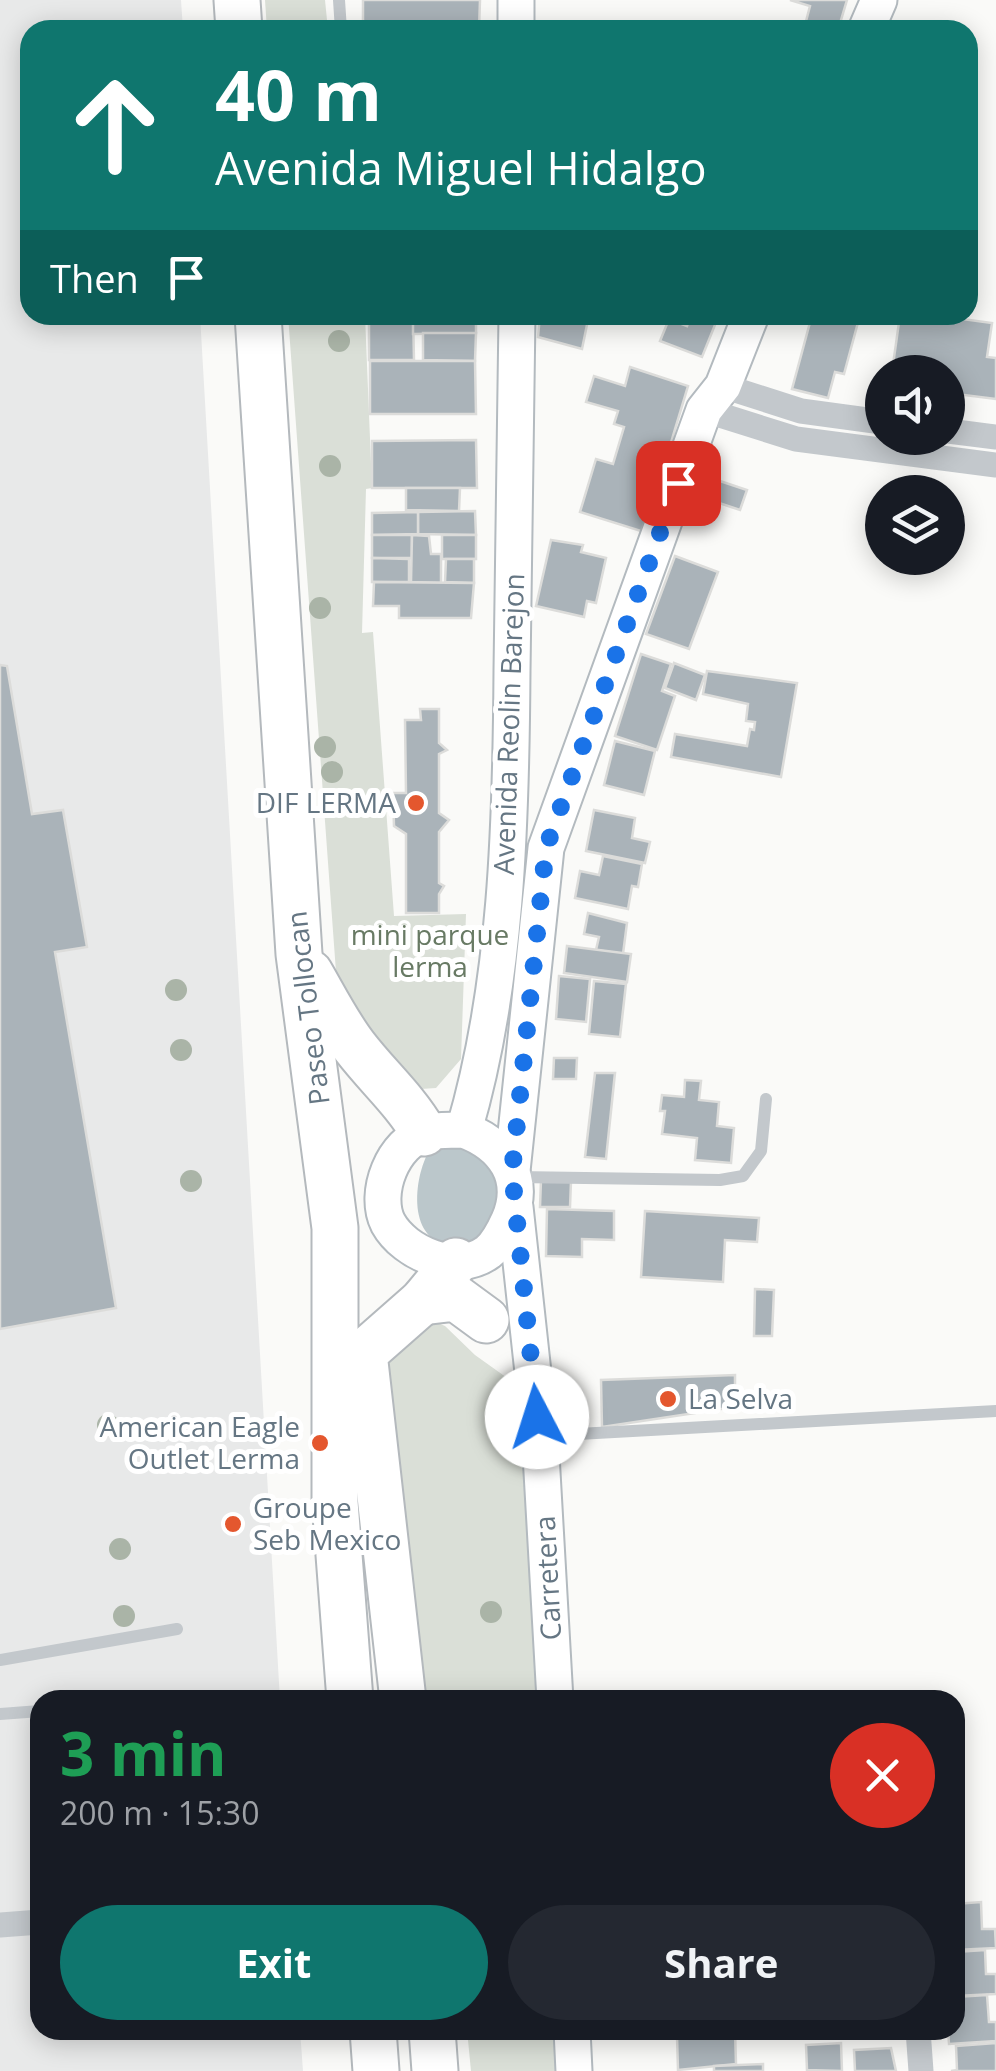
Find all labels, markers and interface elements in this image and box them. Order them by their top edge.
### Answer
text: 40 m [215,46,382,142]
icon: ahead [50,60,180,190]
text: Avenida Miguel Hidalgo [215,137,707,198]
icon: arrive [159,250,214,305]
text: Then [50,252,139,304]
map controls [865,355,965,575]
button: sound [865,355,965,455]
pin [636,441,721,526]
icon: arrive [651,456,706,511]
button: layers [865,475,965,575]
street label: Avenida Reolin Barejon [484,572,532,876]
place label: DIF LERMA [256,783,396,821]
marker: DIF LERMA [405,792,427,814]
street label: Paseo Tollocan [276,909,338,1107]
park label: mini parque lerma [351,915,509,985]
position arrow [485,1365,589,1469]
place label: La Selva [688,1379,793,1417]
marker: La Selva [657,1388,679,1410]
place label: American Eagle Outlet Lerma [100,1407,300,1477]
marker: American Eagle Outlet Lerma [309,1432,331,1454]
place label: Groupe Seb Mexico [253,1488,401,1558]
marker: Groupe Seb Mexico [222,1513,244,1535]
street label: Carretera [525,1515,569,1641]
text: 3 min [60,1712,227,1794]
button: close [830,1723,935,1828]
text: 200 m · 15:30 [60,1791,259,1834]
button: Exit [60,1905,488,2020]
button: Share [508,1905,935,2020]

